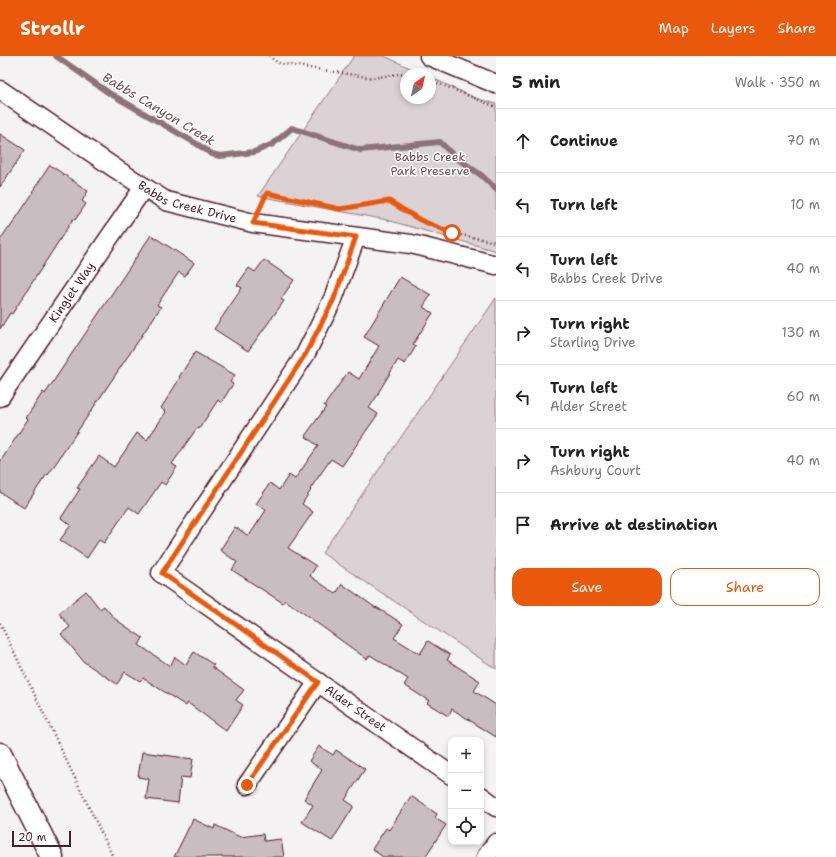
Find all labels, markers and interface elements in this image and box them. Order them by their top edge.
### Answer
text: Strollr [20,16,85,41]
text: Map [659,19,689,37]
text: Layers [711,19,755,37]
text: Share [777,19,816,37]
north arrow [400,68,436,104]
water label: Babbs Canyon Creek [100,69,219,150]
text: 5 min [512,71,560,93]
text: Walk · 350 m [735,74,820,91]
icon: ahead [512,130,534,152]
text: Continue [550,131,618,151]
text: 70 m [786,132,820,149]
park label: Babbs Creek Park Preserve [390,149,470,179]
street label: Babbs Creek Drive [135,177,238,227]
icon: left [512,194,534,216]
text: Turn left [550,195,618,215]
text: 10 m [790,196,820,213]
route start [443,224,461,242]
text: Turn left [550,250,618,270]
icon: left [512,258,534,280]
street label: Kinglet Way [45,259,98,326]
text: 40 m [786,260,820,277]
text: Babbs Creek Drive [550,270,663,287]
text: Turn right [550,314,630,334]
icon: right [512,322,534,344]
text: 130 m [782,324,820,341]
text: Starling Drive [550,334,636,351]
text: Turn left [550,378,618,398]
icon: left [512,386,534,408]
text: 60 m [787,388,820,405]
text: Alder Street [550,398,627,415]
text: Turn right [550,442,630,462]
icon: right [512,450,534,472]
text: 40 m [786,452,820,469]
text: Ashbury Court [550,462,641,479]
icon: arrive [512,514,534,536]
text: Arrive at destination [550,515,718,535]
button: Save [512,568,662,606]
button: Share [670,568,820,606]
street label: Alder Street [322,682,389,735]
map controls [448,737,484,845]
button: + [448,737,484,773]
button: − [448,773,484,809]
route end [238,776,256,794]
button: locate [448,809,484,845]
scale bar [12,829,71,848]
text: 20 m [18,830,46,845]

